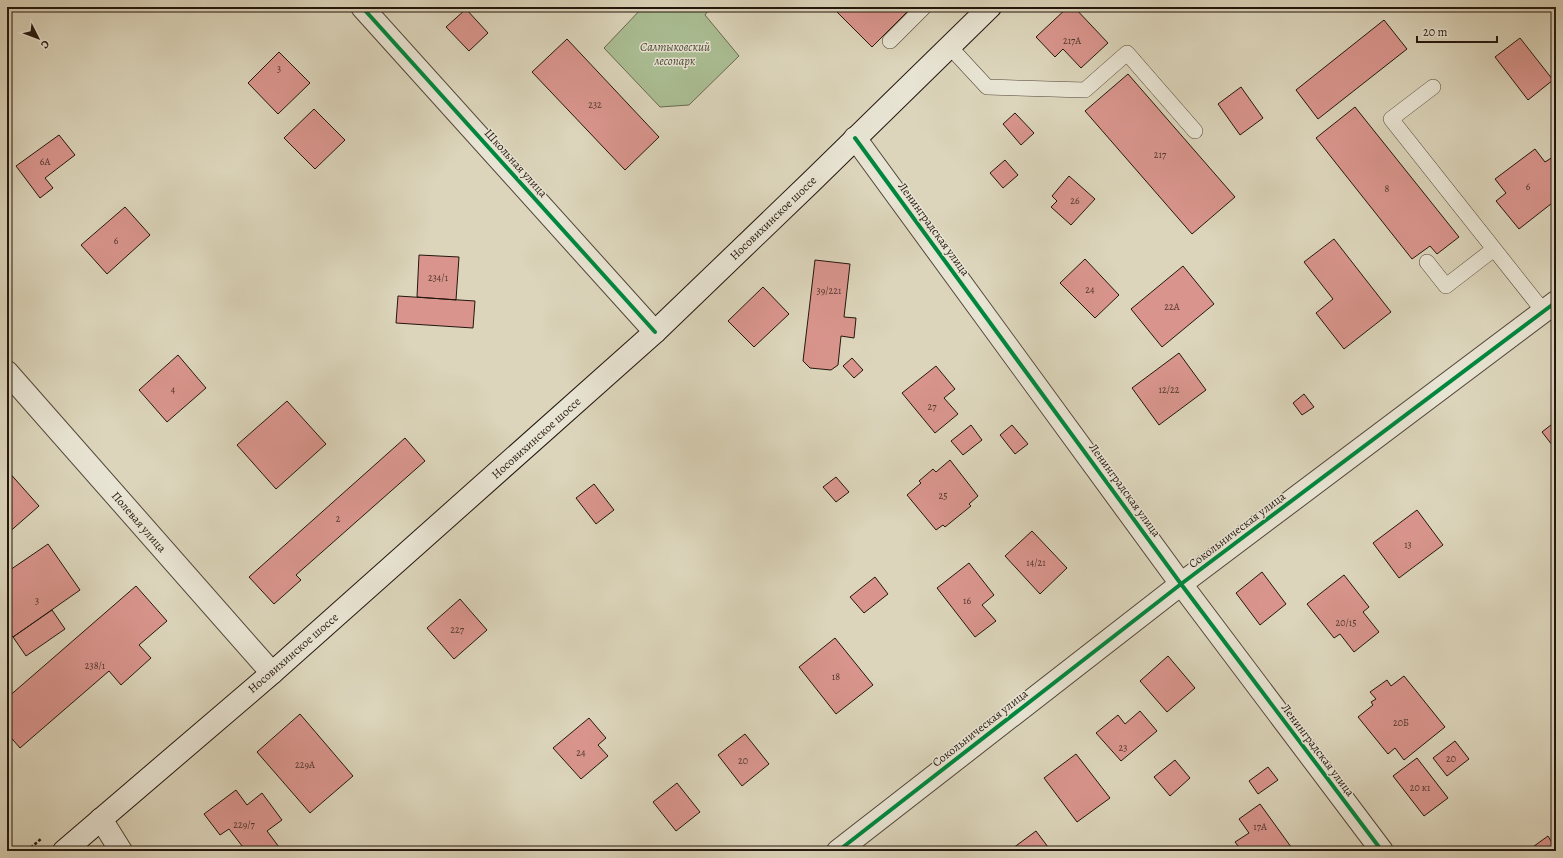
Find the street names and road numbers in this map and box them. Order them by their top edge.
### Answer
street label: Школьная улица [481,125,551,201]
street label: Носовихинское шоссе [726,172,820,264]
street label: Ленинградская улица [895,179,974,280]
street label: Носовихинское шоссе [488,394,584,482]
street label: Ленинградская улица [1086,440,1165,541]
street label: Полевая улица [108,488,170,556]
street label: Сокольническая улица [1185,488,1289,572]
street label: Носовихинское шоссе [244,609,342,697]
street label: Сокольническая улица [929,685,1032,770]
street label: Ленинградская улица [1278,700,1358,800]

